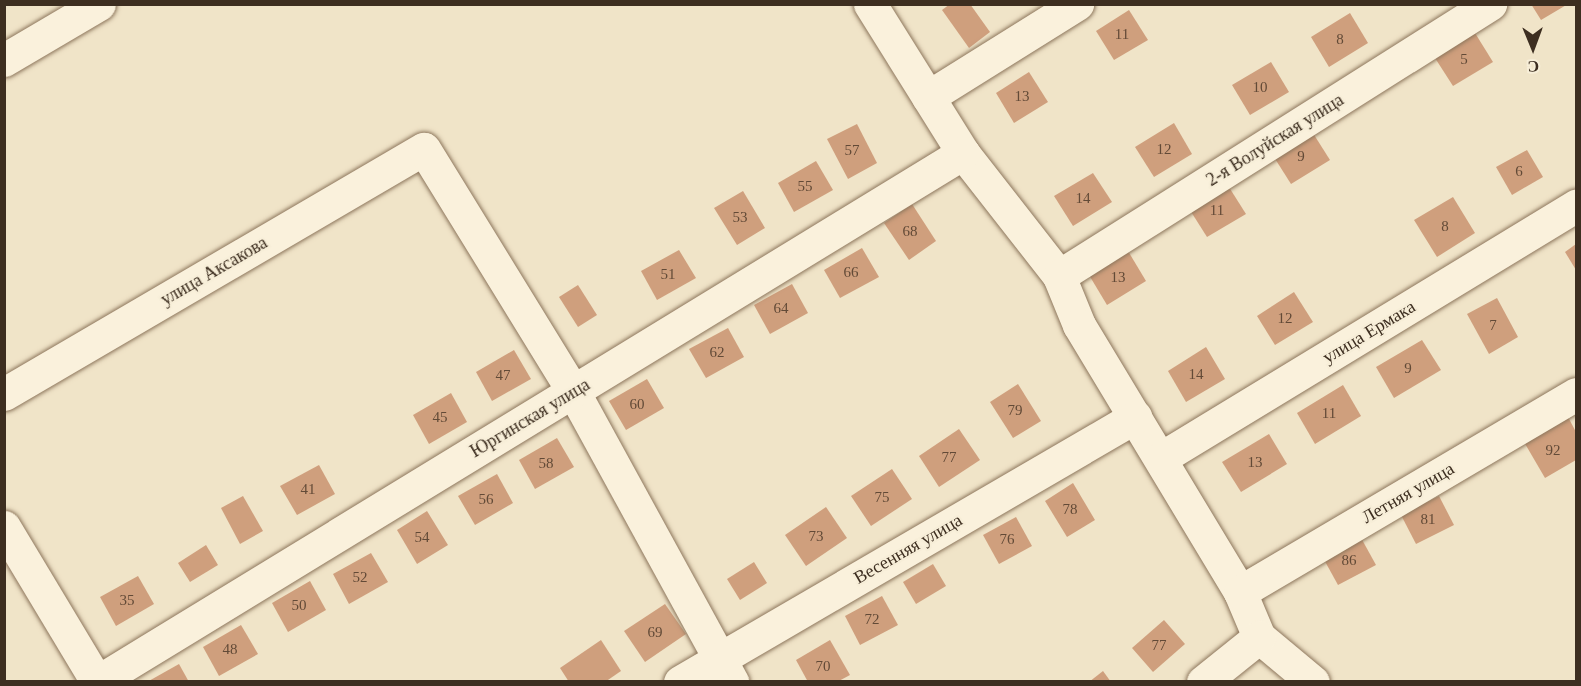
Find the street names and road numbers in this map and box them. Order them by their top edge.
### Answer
street label: 2-я Волуйская улица [1202,89,1348,191]
street label: улица Аксакова [157,232,271,310]
street label: улица Ермака [1319,296,1419,368]
street label: Юргинская улица [466,374,594,462]
street label: Летняя улица [1358,458,1458,528]
street label: Весенняя улица [850,509,966,589]

